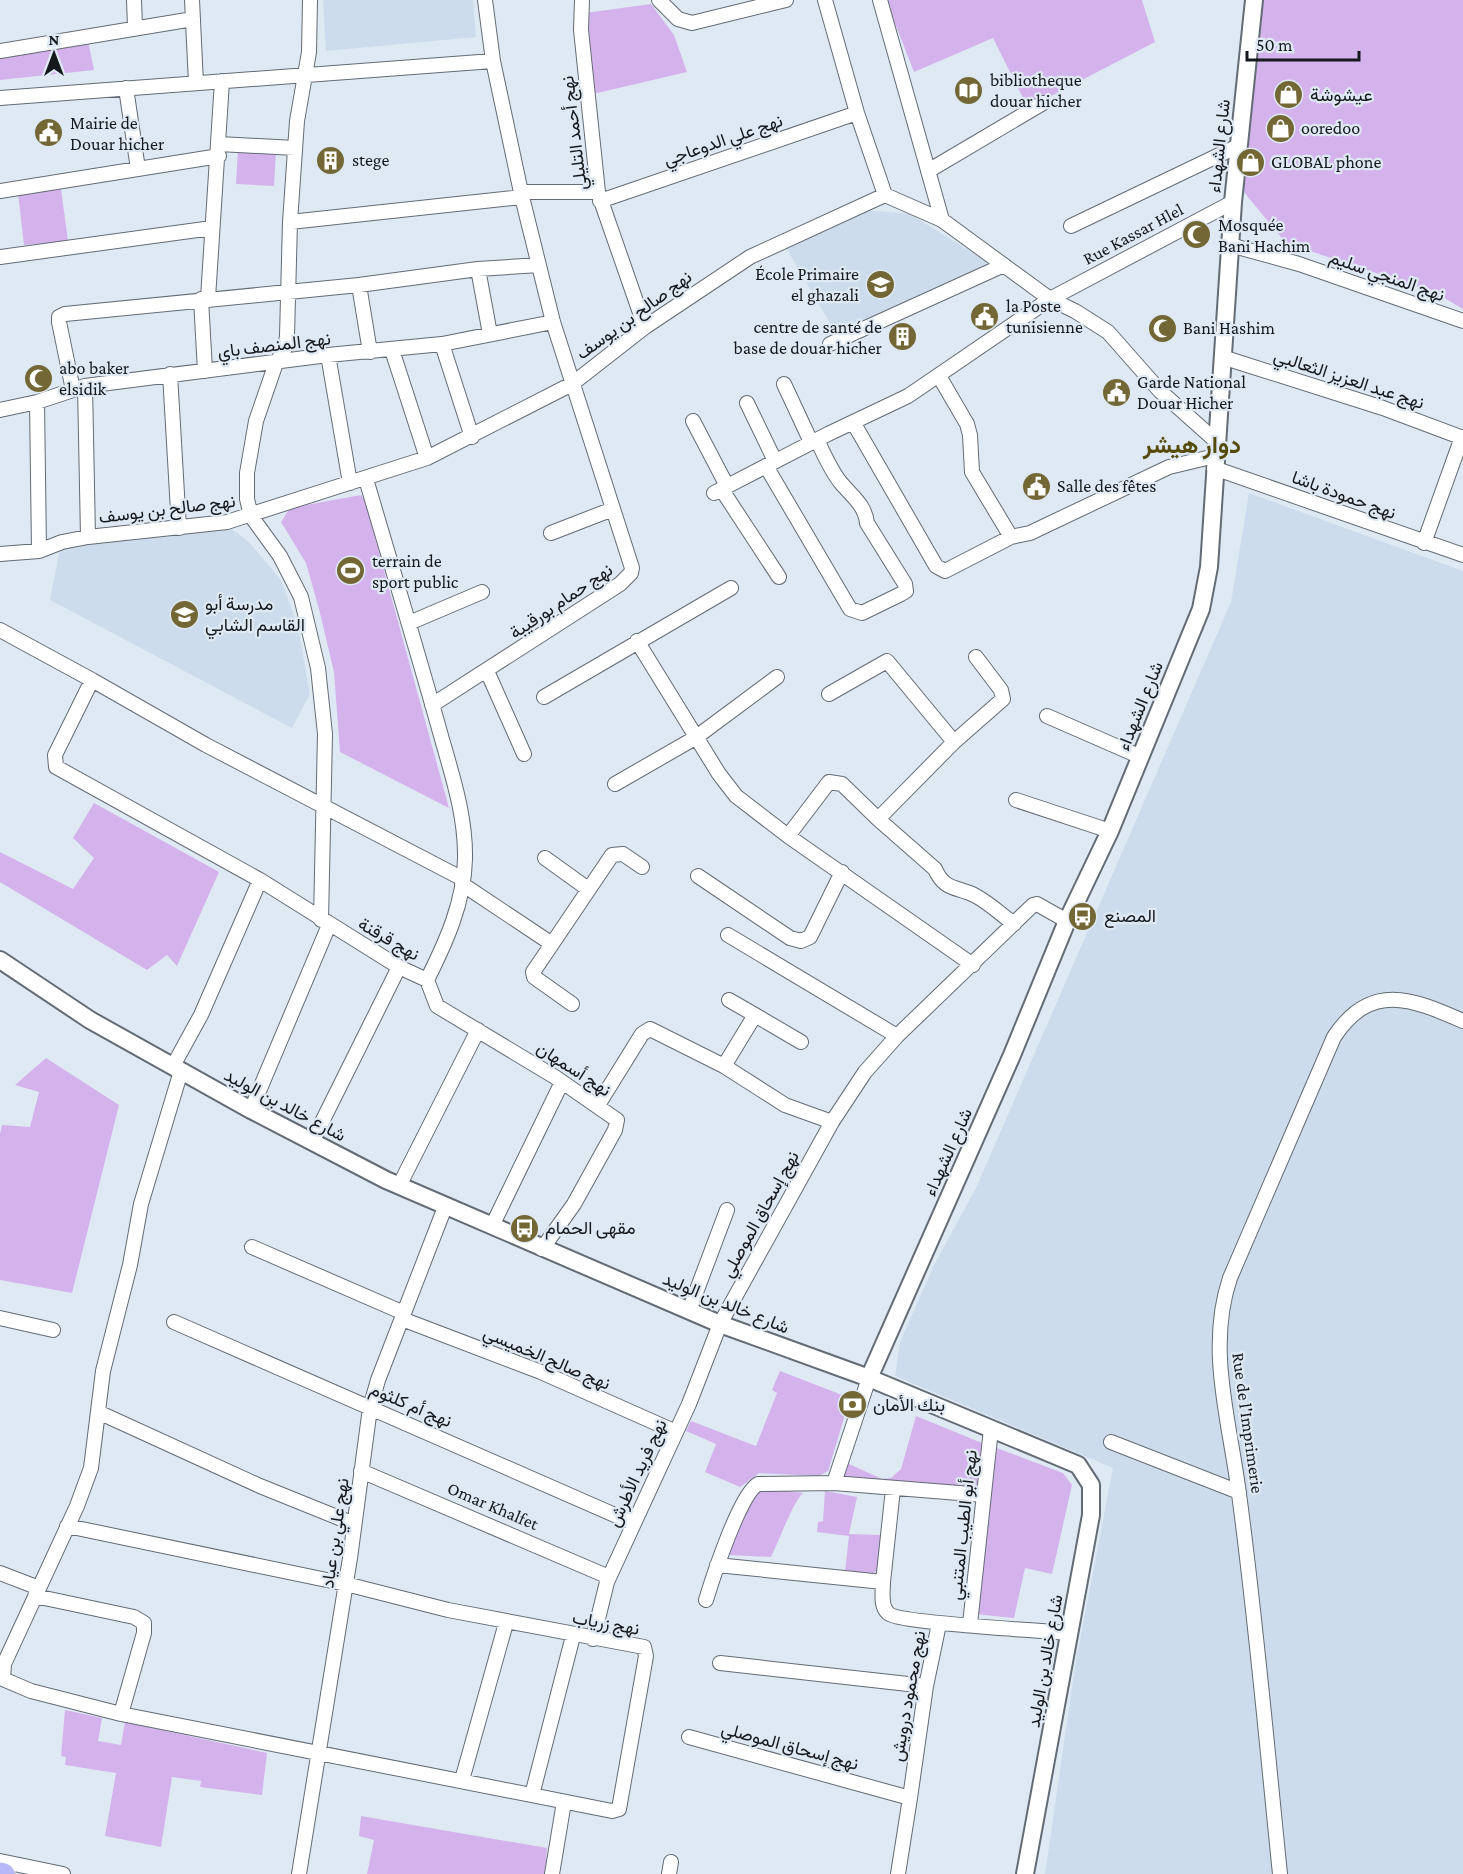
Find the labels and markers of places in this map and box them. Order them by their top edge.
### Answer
place label: bibliotheque douar hicher [990,70,1082,111]
library icon: bibliotheque douar hicher [953,74,985,106]
shop icon: عيشوشة [1273,79,1305,111]
place label: عيشوشة [1310,85,1373,106]
shop icon: ooredoo [1264,112,1296,144]
place label: Mairie de Douar hicher [70,113,165,154]
public building icon: Mairie de Douar hicher [33,117,65,149]
place label: ooredoo [1301,118,1360,138]
building icon: stege [315,144,347,176]
shop icon: GLOBAL phone [1234,146,1266,178]
place label: stege [352,150,389,170]
place label: GLOBAL phone [1271,152,1381,172]
place label: Mosquée Bani Hachim [1218,215,1311,256]
mosque icon: Mosquée Bani Hachim [1181,219,1213,251]
place label: École Primaire el ghazali [755,264,859,305]
school or university icon: École Primaire el ghazali [864,268,896,300]
place label: la Poste tunisienne [1006,296,1083,337]
public building icon: la Poste tunisienne [969,300,1001,332]
mosque icon: Bani Hashim [1146,312,1178,344]
place label: centre de santé de base de douar hicher [734,317,883,358]
place label: Bani Hashim [1183,318,1276,338]
building icon: centre de santé de base de douar hicher [887,321,919,353]
place label: abo baker elsidik [59,358,130,399]
mosque icon: abo baker elsidik [22,362,54,394]
place label: Garde National Douar Hicher [1137,372,1246,413]
public building icon: Garde National Douar Hicher [1100,376,1132,408]
public building icon: Salle des fêtes [1020,470,1052,502]
place label: Salle des fêtes [1057,476,1156,496]
place label: terrain de sport public [372,551,459,592]
sports icon: terrain de sport public [335,555,367,587]
place label: مدرسة أبو القاسم الشابي [205,594,305,640]
school or university icon: مدرسة أبو القاسم الشابي [168,598,200,630]
bus stop icon: المصنع [1067,900,1099,932]
place label: المصنع [1104,906,1156,928]
bus stop icon: مقهى الحمام [508,1212,540,1244]
place label: مقهى الحمام [545,1218,636,1240]
bank icon: بنك الأمان [836,1389,868,1421]
place label: بنك الأمان [873,1395,945,1415]

